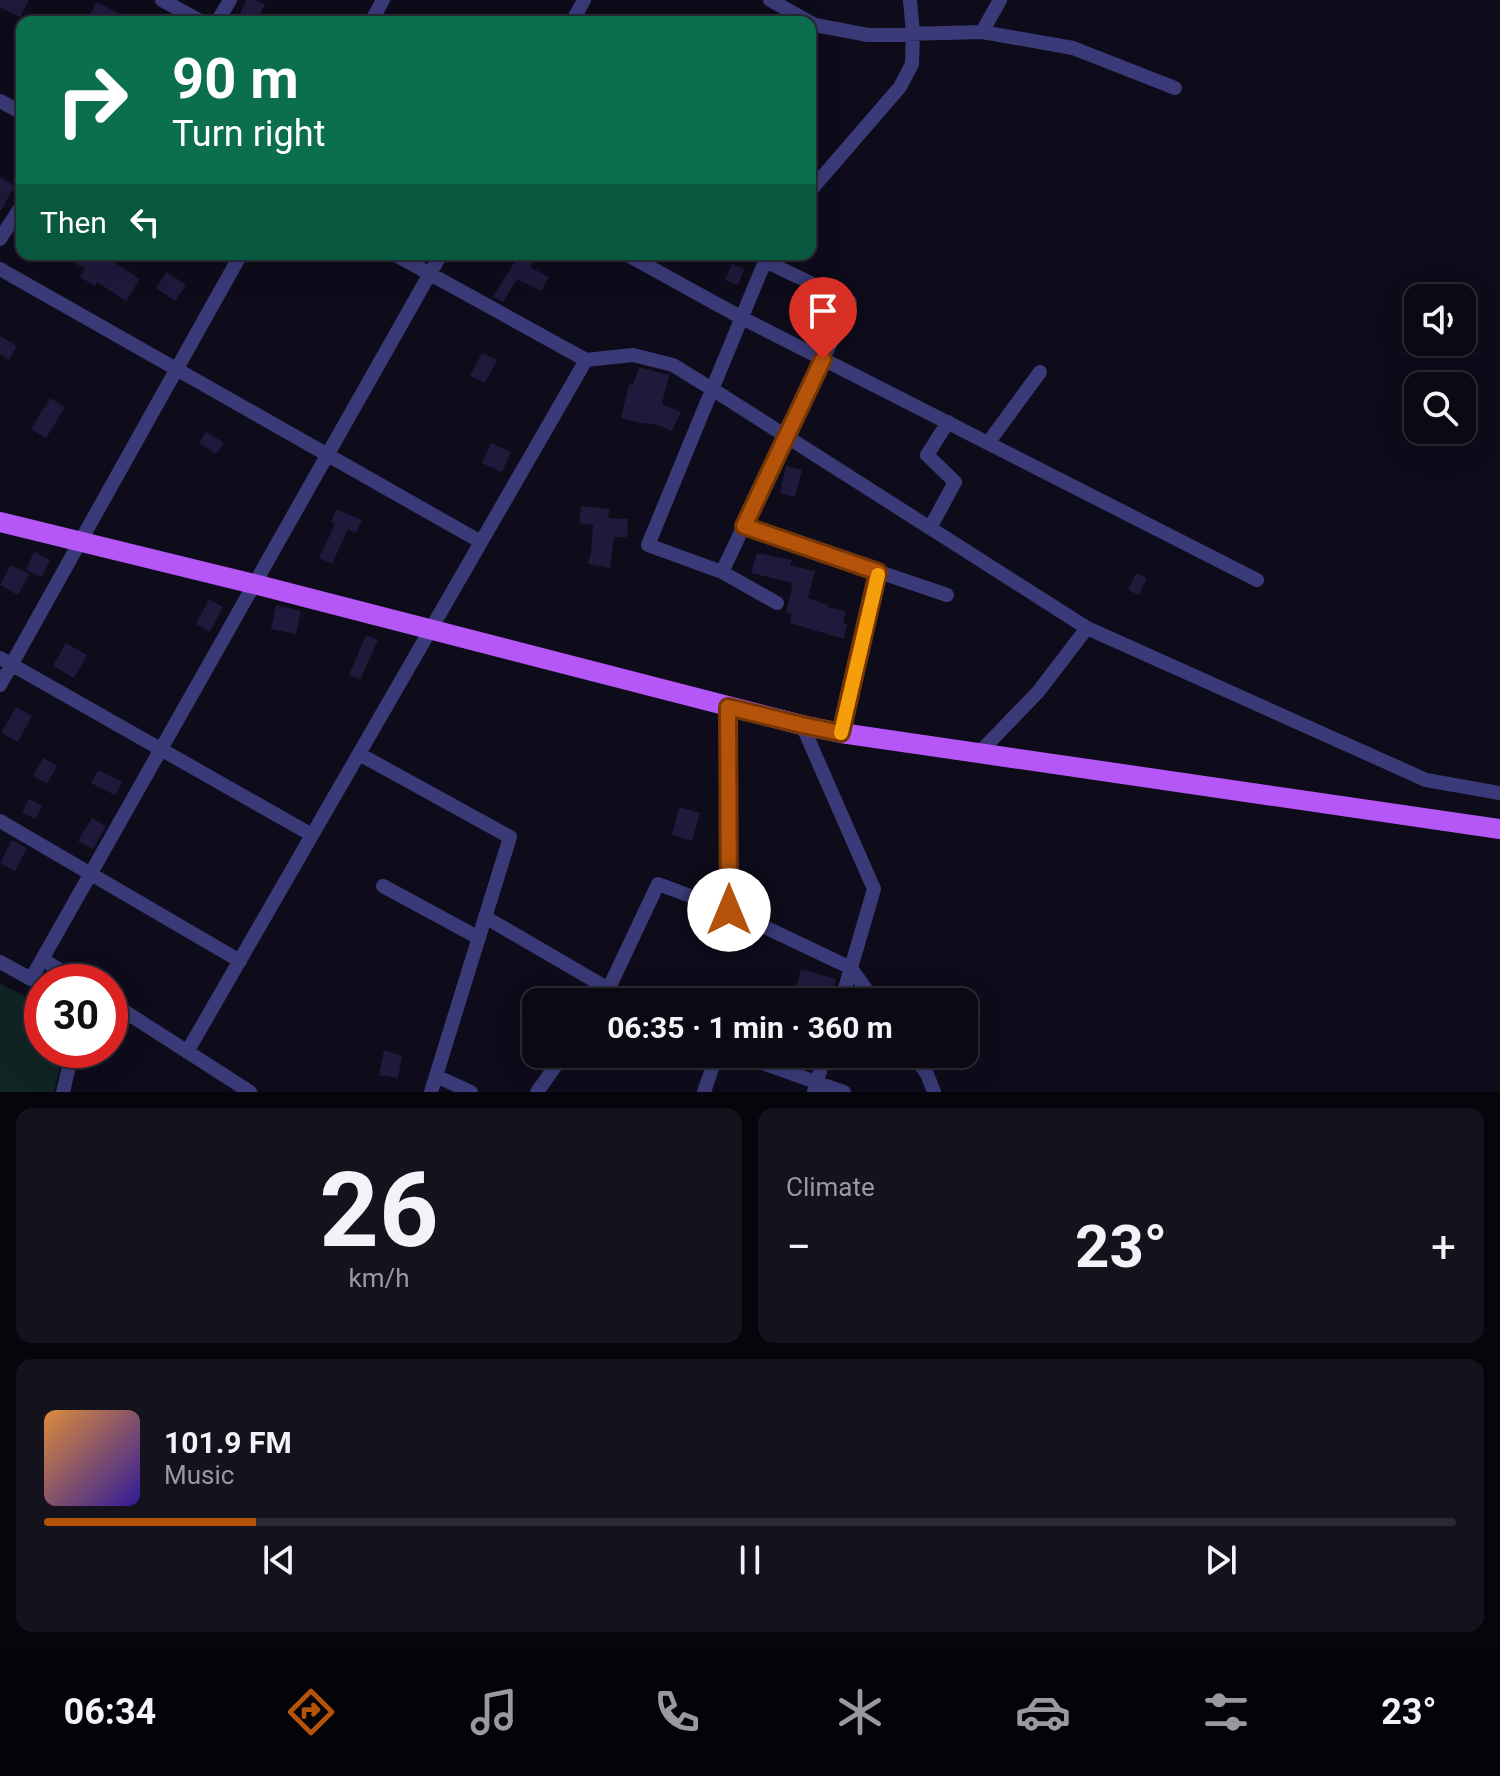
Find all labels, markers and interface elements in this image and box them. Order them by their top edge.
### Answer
text: 90 m [172,46,299,112]
icon: right [40,48,144,152]
text: Turn right [172,113,325,155]
icon: left [123,200,167,244]
text: Then [40,205,107,240]
pin [789,277,857,359]
map controls [1404,284,1476,444]
button: sound [1404,284,1476,356]
icon: arrive [801,289,845,333]
button: search [1404,372,1476,444]
position arrow [687,868,771,952]
speed limit sign: 30 [24,964,128,1068]
text: 06:35 · 1 min · 360 m [607,1010,893,1045]
text: 26 [319,1150,439,1271]
text: Climate [786,1172,875,1202]
text: 23° [1075,1211,1167,1282]
text: − [786,1221,811,1273]
text: + [1431,1221,1456,1273]
text: km/h [348,1263,410,1293]
text: 101.9 FM [164,1425,292,1460]
text: Music [164,1460,234,1490]
icon: previous [257,1538,301,1582]
icon: pause [728,1538,772,1582]
icon: next [1199,1538,1243,1582]
icon: directions [283,1684,339,1740]
icon: music [466,1684,522,1740]
icon: phone [649,1684,705,1740]
icon: climate [832,1684,888,1740]
icon: car [1015,1684,1071,1740]
icon: filters [1198,1684,1254,1740]
text: 06:34 [63,1691,156,1733]
text: 23° [1381,1691,1436,1733]

